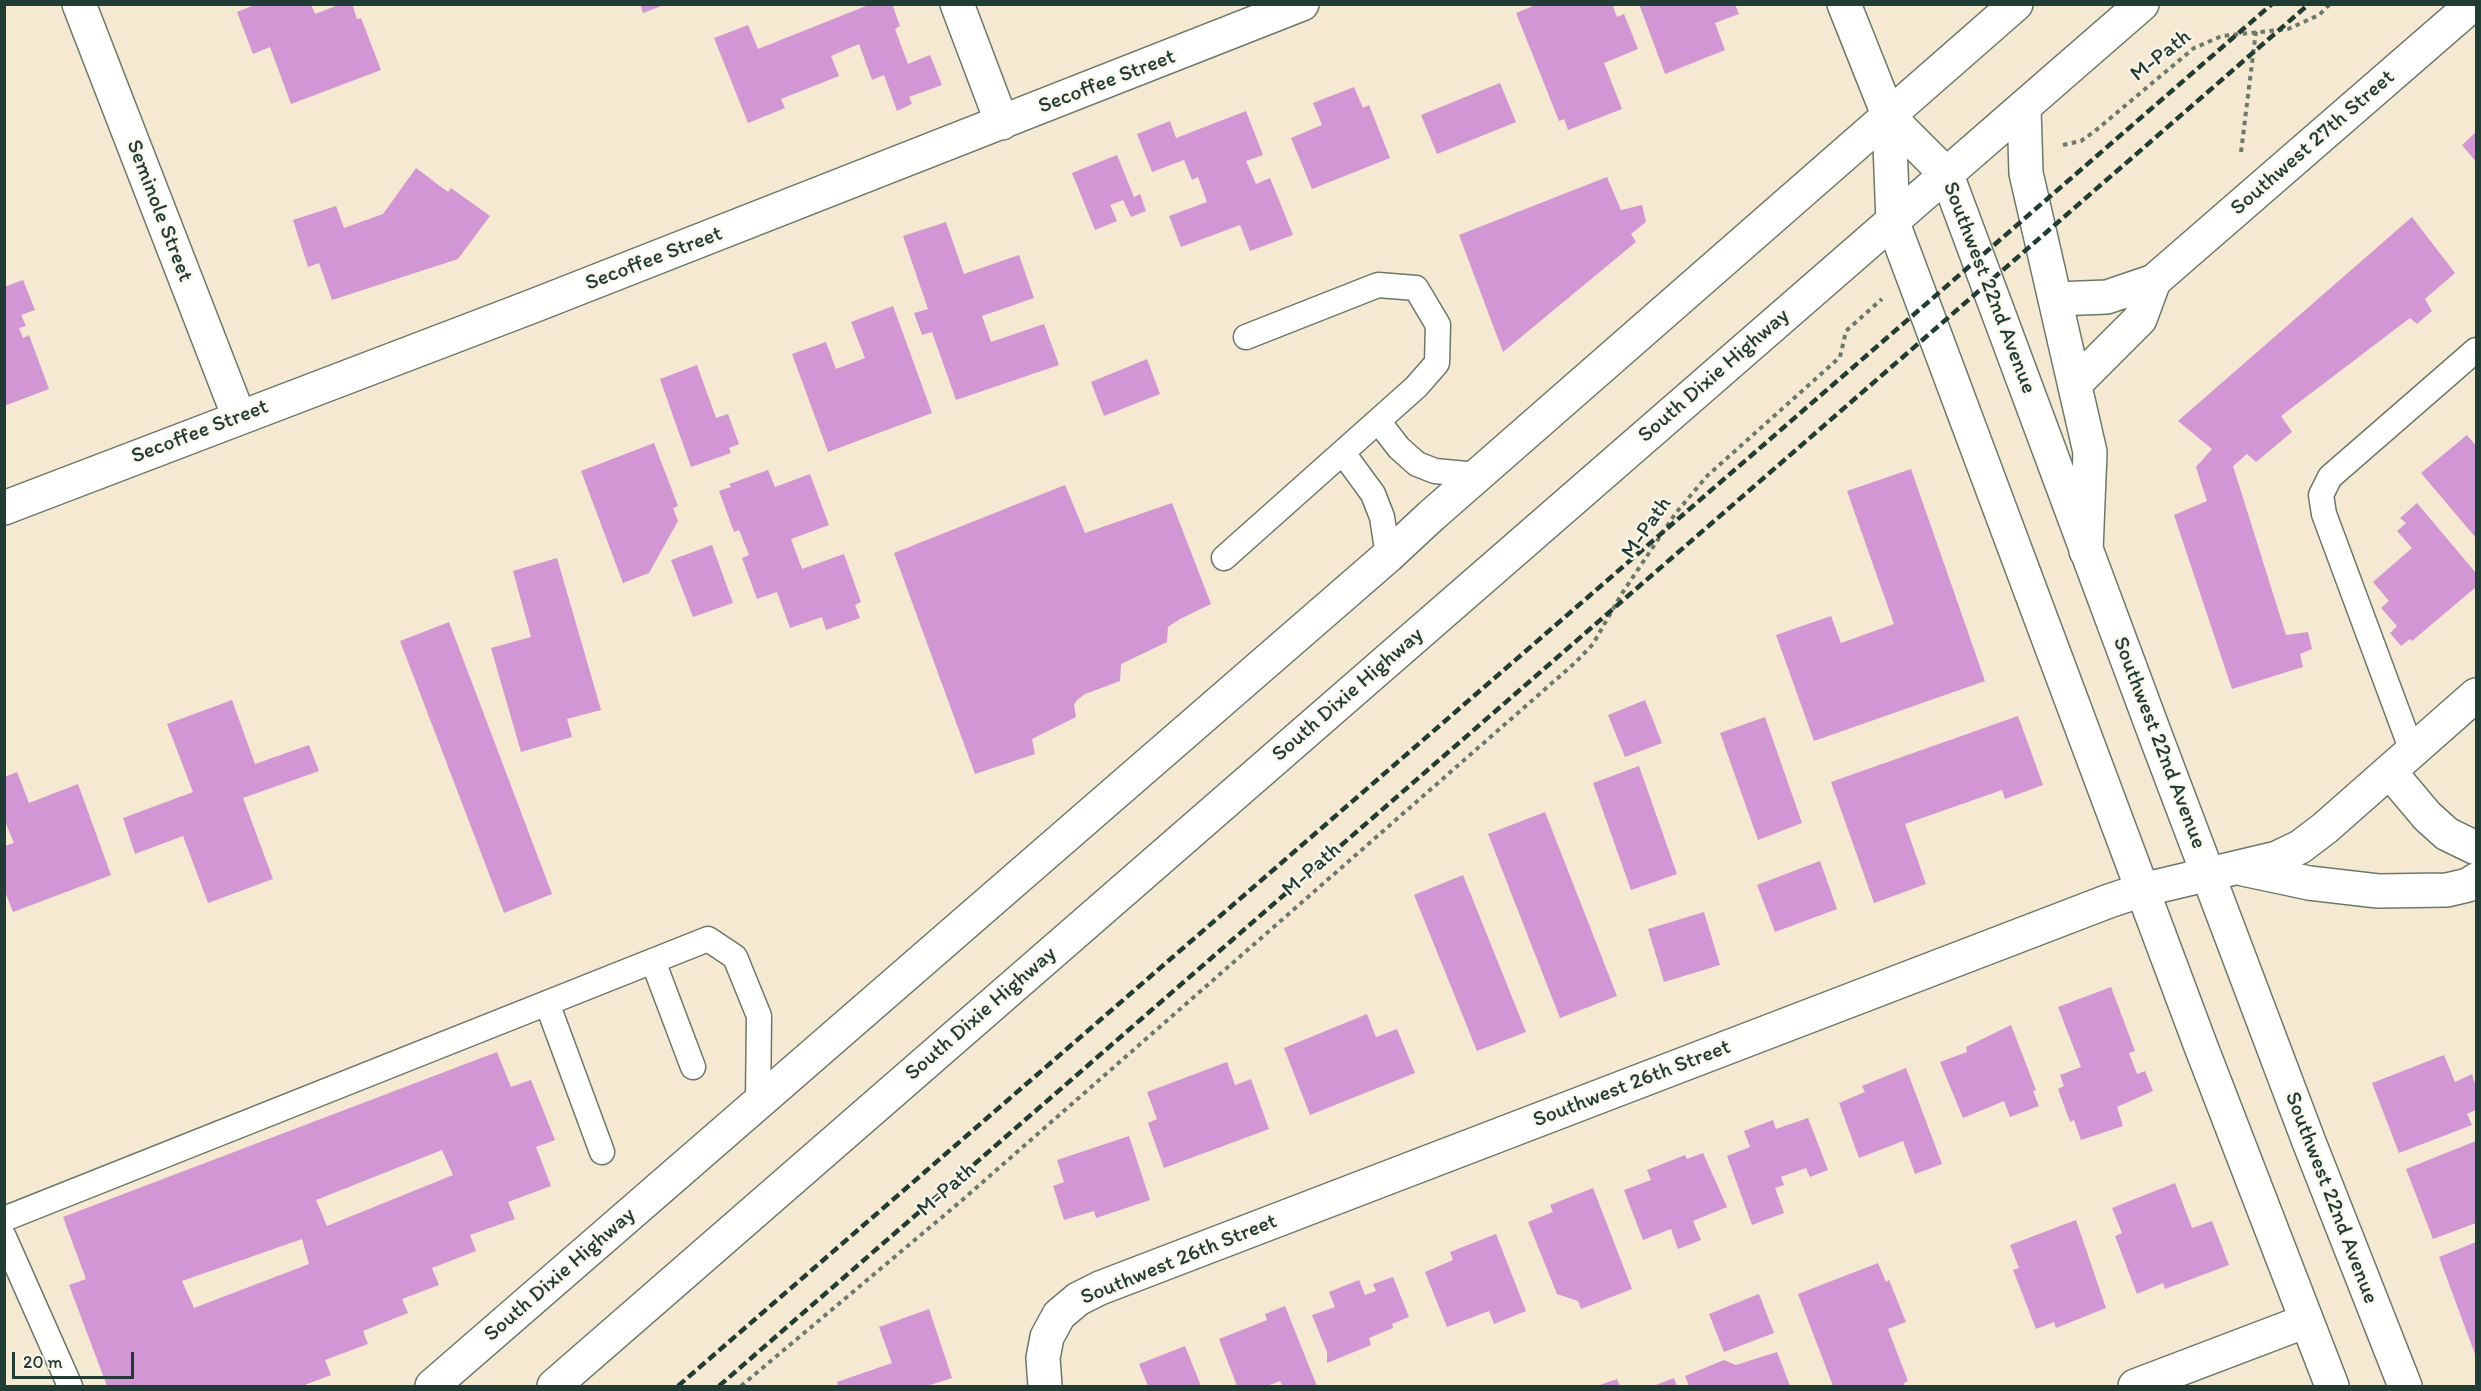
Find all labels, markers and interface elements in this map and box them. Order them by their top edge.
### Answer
street label: M-Path [2125,24,2197,88]
street label: Secoffee Street [1035,44,1179,120]
street label: Southwest 27th Street [2226,65,2400,221]
street label: Seminole Street [120,136,198,286]
street label: Southwest 22nd Avenue [1936,178,2042,398]
street label: Secoffee Street [582,221,726,297]
street label: South Dixie Highway [1633,303,1795,449]
street label: Secoffee Street [128,394,272,470]
street label: M-Path [1616,492,1678,564]
street label: South Dixie Highway [1267,622,1429,768]
street label: Southwest 22nd Avenue [2106,633,2212,853]
street label: M-Path [1277,837,1347,903]
street label: South Dixie Highway [900,941,1062,1087]
street label: Southwest 26th Street [1529,1034,1735,1134]
street label: Southwest 22nd Avenue [2278,1088,2384,1308]
street label: M-Path [912,1157,982,1223]
street label: South Dixie Highway [479,1202,641,1348]
street label: Southwest 26th Street [1077,1209,1281,1311]
scale bar [15,1340,136,1378]
text: 20 m [23,1351,63,1373]

